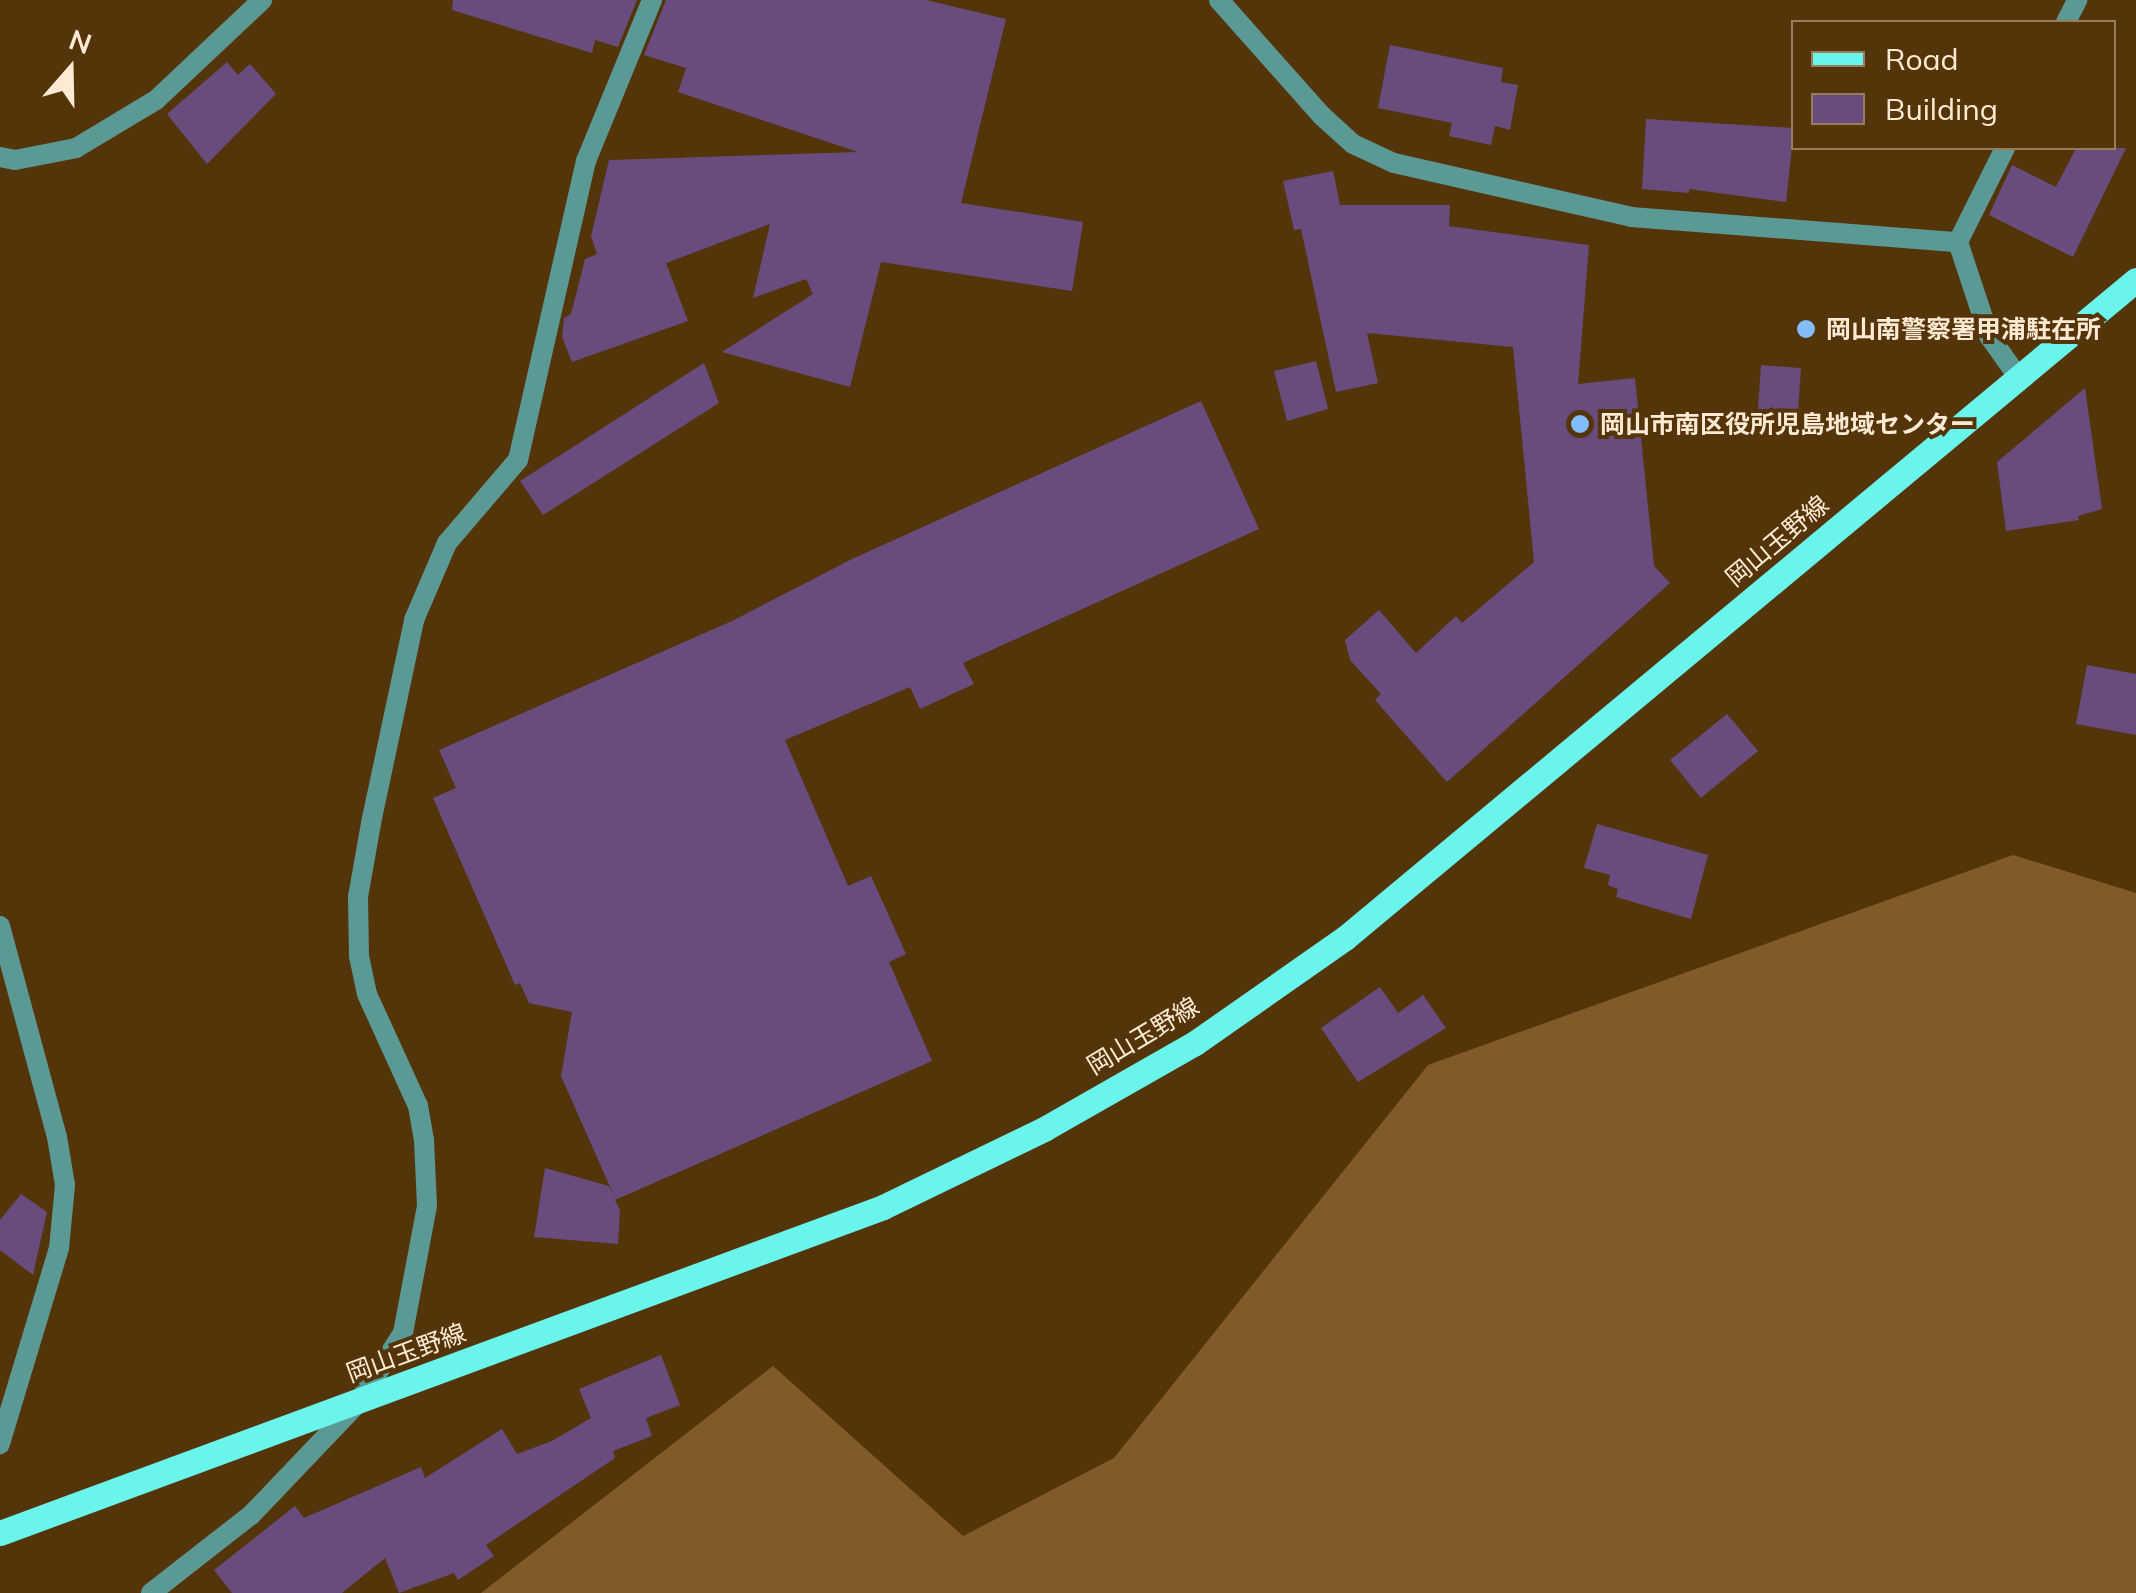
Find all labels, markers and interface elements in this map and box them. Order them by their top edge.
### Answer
north arrow [20,20,120,120]
legend [1791,20,2116,150]
text: N [65,21,96,61]
text: Road [1885,40,1959,78]
text: Building [1885,90,1998,128]
place label: 岡山南警察署甲浦駐在所 [1826,314,2101,344]
marker: 岡山南警察署甲浦駐在所 [1795,318,1817,340]
place label: 岡山市南区役所児島地域センター [1600,409,1975,439]
marker: 岡山市南区役所児島地域センター [1569,413,1591,435]
street label: 岡山玉野線 [1719,489,1835,593]
street label: 岡山玉野線 [1082,991,1204,1081]
street label: 岡山玉野線 [342,1318,470,1388]

